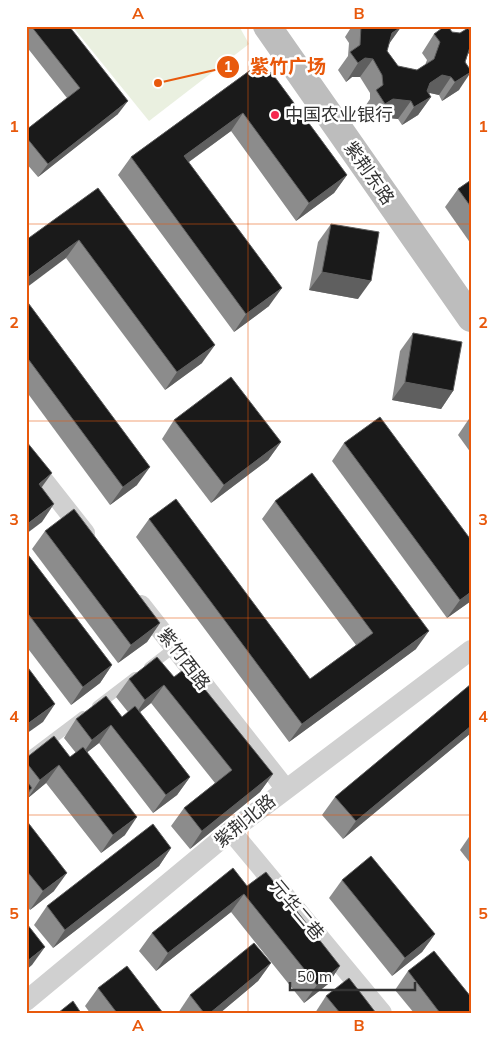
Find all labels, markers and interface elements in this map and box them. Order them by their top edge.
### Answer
text: A [132,3,144,23]
text: B [353,3,365,23]
callout: 紫竹广场 [215,50,336,84]
text: 紫竹广场 [250,54,326,78]
text: 1 [223,57,233,76]
place label: 中国农业银行 [285,103,393,126]
marker: 中国农业银行 [269,109,281,121]
text: 1 [9,116,19,136]
text: 1 [478,116,488,136]
street label: 紫荆东路 [339,137,399,209]
text: 2 [9,312,19,332]
text: 2 [478,312,488,332]
text: 3 [9,509,19,529]
text: 3 [478,509,488,529]
street label: 紫竹西路 [153,623,216,694]
text: 4 [9,706,19,726]
text: 4 [478,706,488,726]
street label: 紫荆北路 [209,789,280,852]
street label: 元华二巷 [265,875,329,945]
text: 5 [9,903,19,923]
text: 5 [478,903,488,923]
scale bar [290,959,414,991]
text: 50 m [297,967,332,986]
text: A [132,1015,144,1035]
text: B [353,1015,365,1035]

